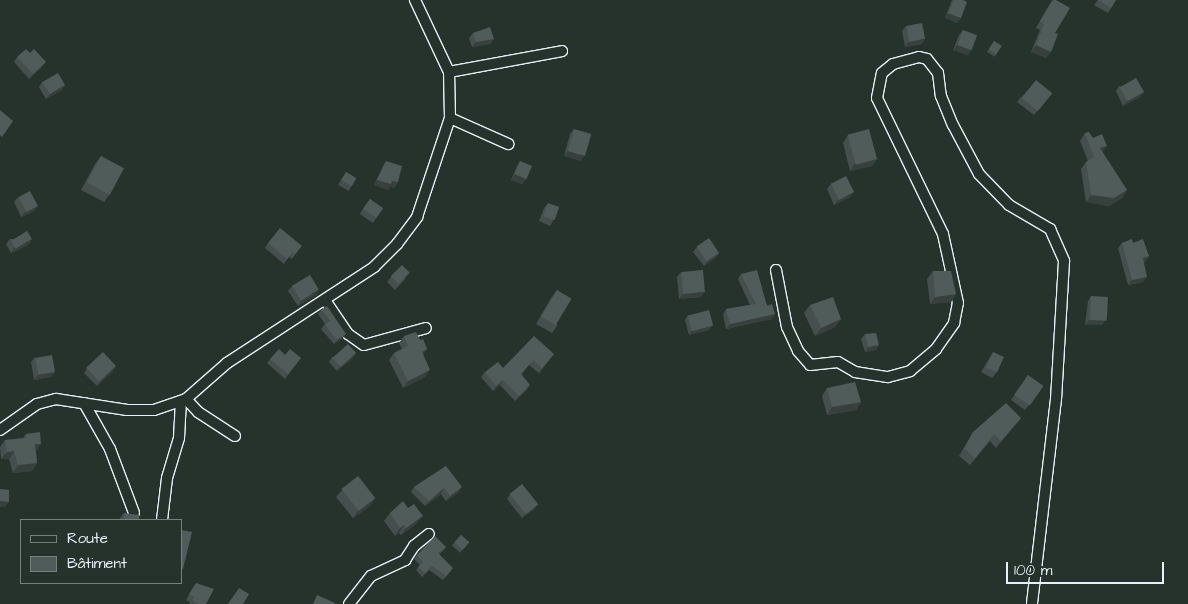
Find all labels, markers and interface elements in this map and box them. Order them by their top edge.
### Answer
legend [20,519,182,584]
text: Route [67,528,108,549]
scale bar [1008,552,1166,584]
text: Bâtiment [67,553,127,574]
text: 100 m [1014,560,1053,581]

